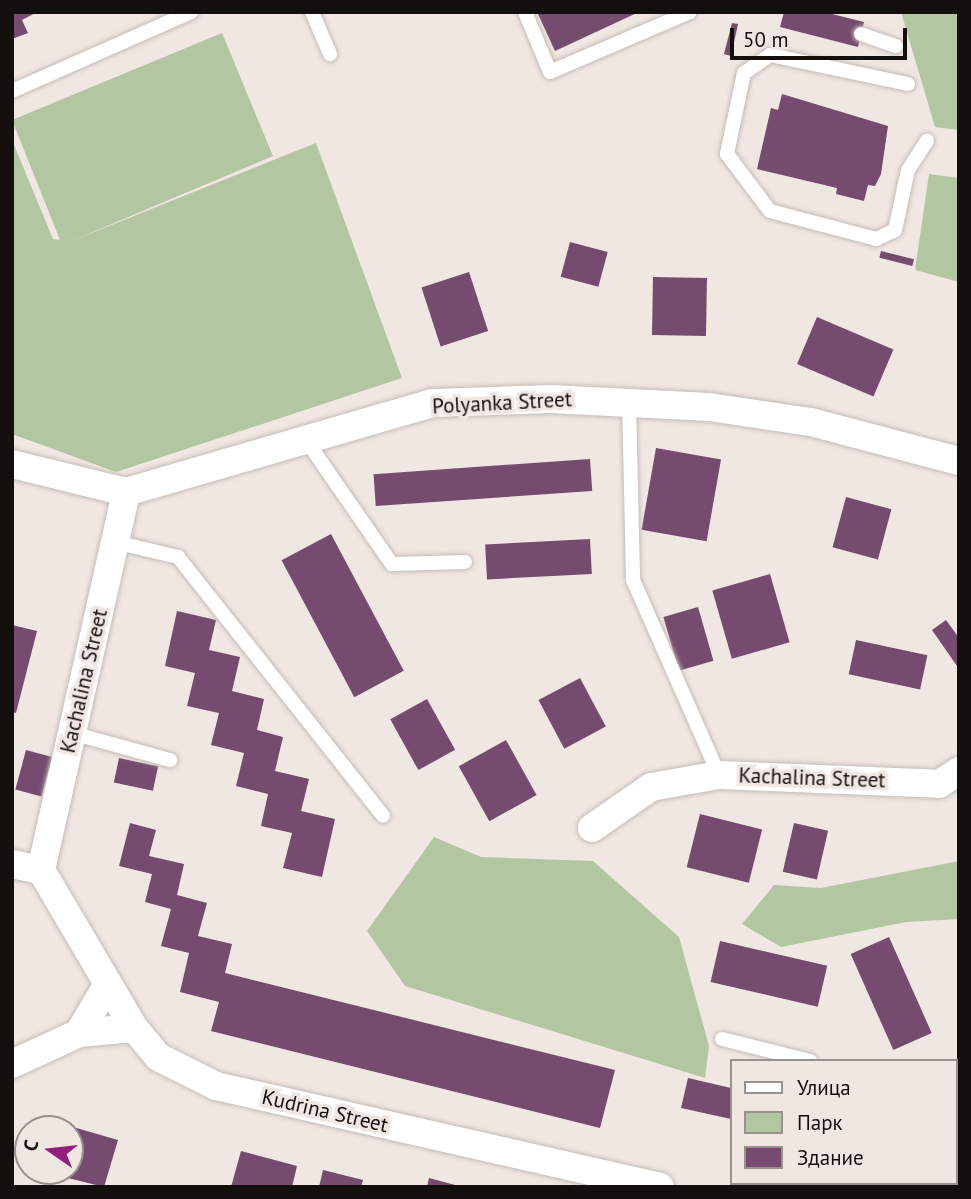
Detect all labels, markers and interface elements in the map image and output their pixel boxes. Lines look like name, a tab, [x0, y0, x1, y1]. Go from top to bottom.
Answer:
scale bar	[733, 14, 910, 58]
text: 50 m	[743, 26, 789, 53]
street label: Polyanka Street	[432, 387, 572, 419]
street label: Kachalina Street	[55, 607, 113, 755]
street label: Kachalina Street	[738, 763, 886, 793]
legend	[730, 1059, 957, 1185]
text: Улица	[797, 1074, 851, 1101]
street label: Kudrina Street	[259, 1084, 391, 1138]
text: Парк	[797, 1109, 843, 1136]
north arrow	[14, 1115, 84, 1185]
text: С	[18, 1137, 43, 1153]
text: Здание	[797, 1144, 864, 1171]

